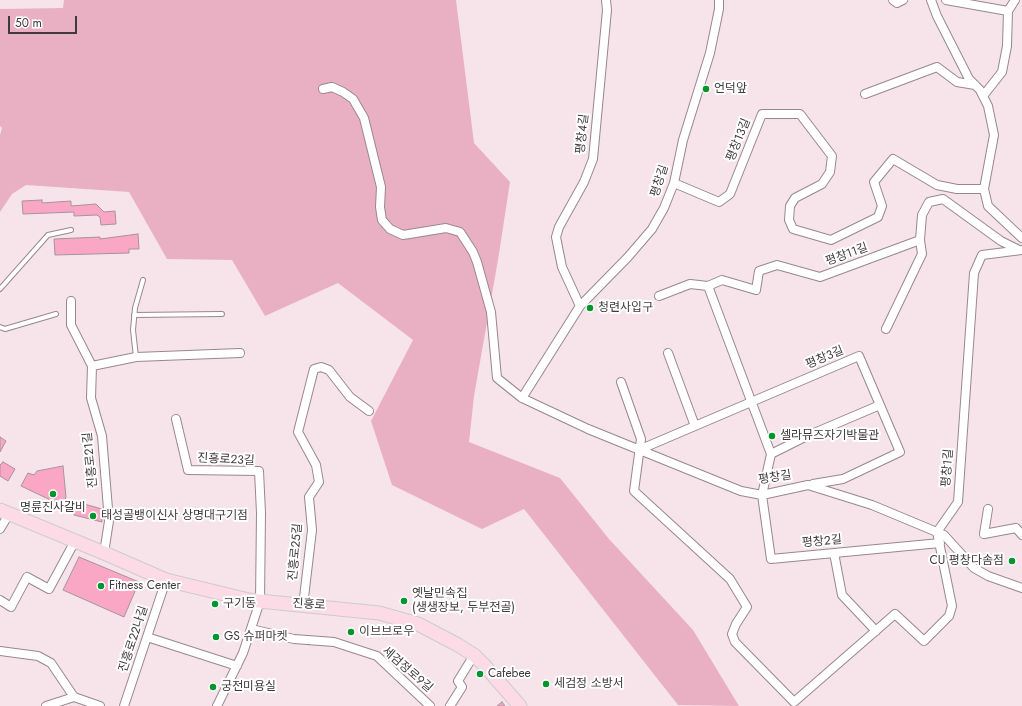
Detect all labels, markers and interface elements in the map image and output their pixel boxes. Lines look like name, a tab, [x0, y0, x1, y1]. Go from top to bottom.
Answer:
scale bar	[10, 8, 79, 34]
text: 50 m	[15, 14, 42, 32]
place label: 언덕앞	[714, 82, 747, 96]
marker: 언덕앞	[701, 84, 711, 94]
street label: 평창4길	[574, 113, 592, 155]
street label: 평창13길	[724, 116, 754, 164]
street label: 평창길	[648, 163, 672, 199]
street label: 평창11길	[824, 241, 870, 269]
place label: 청련사입구	[598, 301, 653, 315]
marker: 청련사입구	[585, 303, 595, 313]
street label: 평창3길	[804, 344, 846, 372]
place label: 셀라뮤즈자기박물관	[780, 429, 879, 443]
street label: 진흥로21길	[81, 431, 101, 489]
marker: 셀라뮤즈자기박물관	[767, 431, 777, 441]
street label: 평창1길	[939, 448, 957, 488]
street label: 진흥로23길	[197, 451, 255, 469]
street label: 평창길	[758, 468, 792, 488]
marker: 명륜진사갈비	[48, 489, 58, 499]
place label: 명륜진사갈비	[20, 501, 86, 515]
place label: 태성골뱅이신사 상명대구기점	[101, 509, 248, 523]
marker: 태성골뱅이신사 상명대구기점	[88, 511, 98, 521]
street label: 진흥로25길	[286, 523, 306, 581]
street label: 평창2길	[801, 533, 843, 551]
place label: CU 평창다솜점	[929, 554, 1004, 568]
marker: CU 평창다솜점	[1007, 556, 1017, 566]
place label: Fitness Center	[109, 579, 181, 593]
marker: Fitness Center	[96, 581, 106, 591]
place label: 옛날민속집 (생생장보, 두부전골)	[412, 587, 515, 615]
marker: 옛날민속집 (생생장보, 두부전골)	[399, 596, 409, 606]
place label: 구기동	[223, 597, 256, 611]
street label: 진흥로	[292, 597, 326, 613]
marker: 구기동	[210, 599, 220, 609]
street label: 진흥로22나길	[117, 604, 151, 674]
place label: 이브브로우	[359, 625, 414, 639]
marker: 이브브로우	[346, 627, 356, 637]
place label: GS 슈퍼마켓	[224, 630, 288, 644]
marker: GS 슈퍼마켓	[211, 632, 221, 642]
street label: 세검정로9길	[379, 644, 435, 696]
place label: Cafebee	[488, 667, 531, 681]
marker: Cafebee	[475, 669, 485, 679]
place label: 세검정 소방서	[554, 677, 624, 691]
marker: 세검정 소방서	[541, 679, 551, 689]
place label: 궁전미용실	[221, 680, 276, 694]
marker: 궁전미용실	[208, 682, 218, 692]

